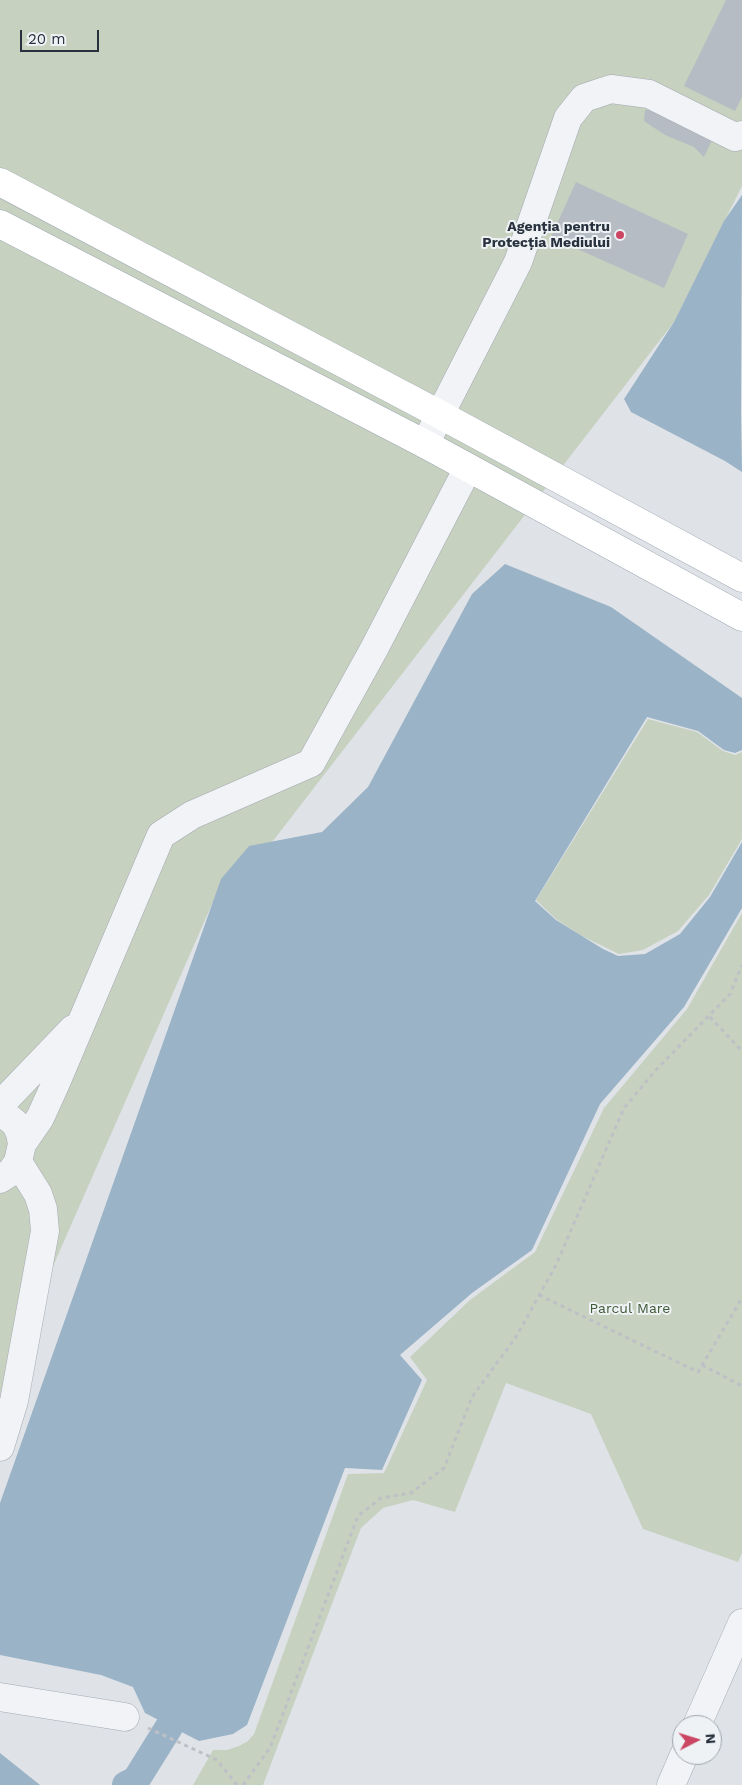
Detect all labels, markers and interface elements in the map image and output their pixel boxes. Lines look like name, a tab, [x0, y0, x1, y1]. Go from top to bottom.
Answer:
scale bar	[22, 20, 101, 52]
text: 20 m	[28, 30, 66, 48]
place label: Agenția pentru Protecția Mediului	[482, 219, 610, 252]
marker: Agenția pentru Protecția Mediului	[614, 229, 626, 241]
park label: Parcul Mare	[590, 1301, 670, 1317]
north arrow	[672, 1715, 722, 1765]
text: N	[703, 1733, 719, 1745]

